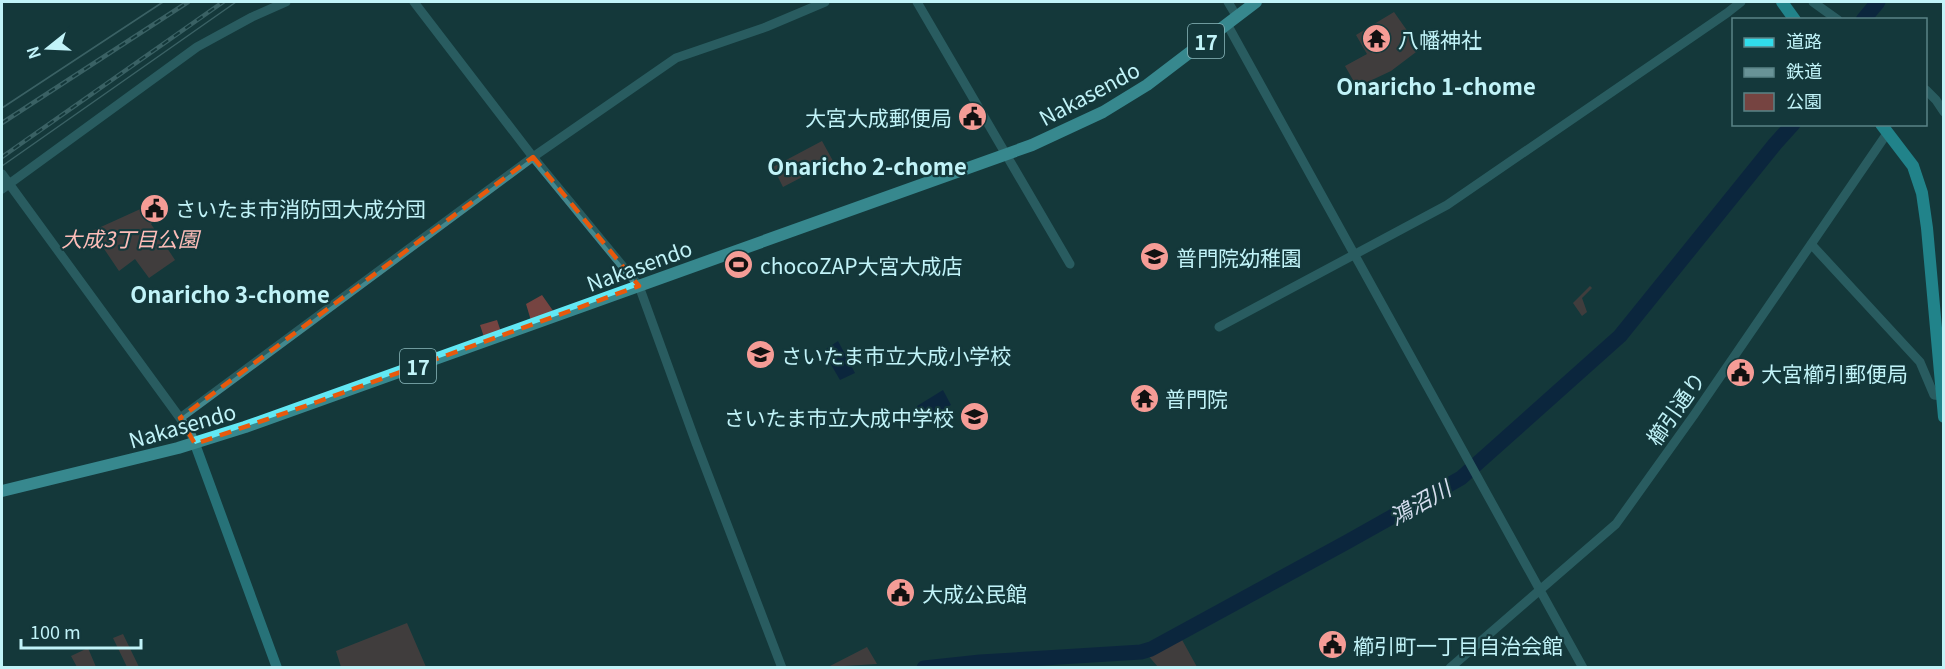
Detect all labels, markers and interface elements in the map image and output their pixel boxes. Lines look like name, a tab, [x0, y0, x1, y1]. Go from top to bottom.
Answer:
north arrow	[18, 18, 78, 78]
legend	[1732, 18, 1927, 126]
temple icon: 八幡神社	[1361, 23, 1393, 55]
road number: 17	[1188, 24, 1224, 58]
place label: 八幡神社	[1398, 24, 1482, 54]
text: 道路	[1786, 27, 1822, 53]
text: N	[20, 44, 46, 62]
street label: Nakasendo	[1033, 54, 1145, 132]
text: 鉄道	[1786, 57, 1822, 83]
district label: Onaricho 1-chome	[1336, 69, 1536, 101]
text: 公園	[1786, 87, 1822, 113]
public building icon: 大宮大成郵便局	[957, 101, 989, 133]
place label: 大宮大成郵便局	[805, 102, 952, 132]
district label: Onaricho 2-chome	[767, 149, 967, 181]
public building icon: さいたま市消防団大成分団	[138, 192, 170, 224]
place label: さいたま市消防団大成分団	[175, 193, 426, 223]
park label: 大成3丁目公園	[61, 223, 202, 253]
street label: Nakasendo	[582, 232, 696, 298]
school or university icon: 普門院幼稚園	[1139, 241, 1171, 273]
place label: 普門院幼稚園	[1176, 242, 1302, 272]
sports icon: chocoZAP大宮大成店	[723, 249, 755, 281]
place label: chocoZAP大宮大成店	[760, 250, 963, 280]
district label: Onaricho 3-chome	[130, 277, 330, 309]
school or university icon: さいたま市立大成小学校	[744, 339, 776, 371]
place label: さいたま市立大成小学校	[781, 340, 1011, 370]
road number: 17	[400, 349, 436, 383]
public building icon: 大宮櫛引郵便局	[1724, 357, 1756, 389]
place label: 大宮櫛引郵便局	[1761, 358, 1908, 388]
street label: 櫛引通り	[1639, 365, 1711, 451]
temple icon: 普門院	[1128, 382, 1160, 414]
place label: 普門院	[1165, 383, 1228, 413]
street label: Nakasendo	[125, 395, 239, 455]
school or university icon: さいたま市立大成中学校	[959, 401, 991, 433]
place label: さいたま市立大成中学校	[724, 402, 954, 432]
water label: 鴻沼川	[1382, 470, 1457, 531]
public building icon: 大成公民館	[885, 577, 917, 609]
place label: 大成公民館	[922, 578, 1027, 608]
scale bar	[21, 612, 141, 650]
text: 100 m	[30, 618, 81, 644]
public building icon: 櫛引町一丁目自治会館	[1316, 629, 1348, 661]
place label: 櫛引町一丁目自治会館	[1353, 630, 1563, 660]

